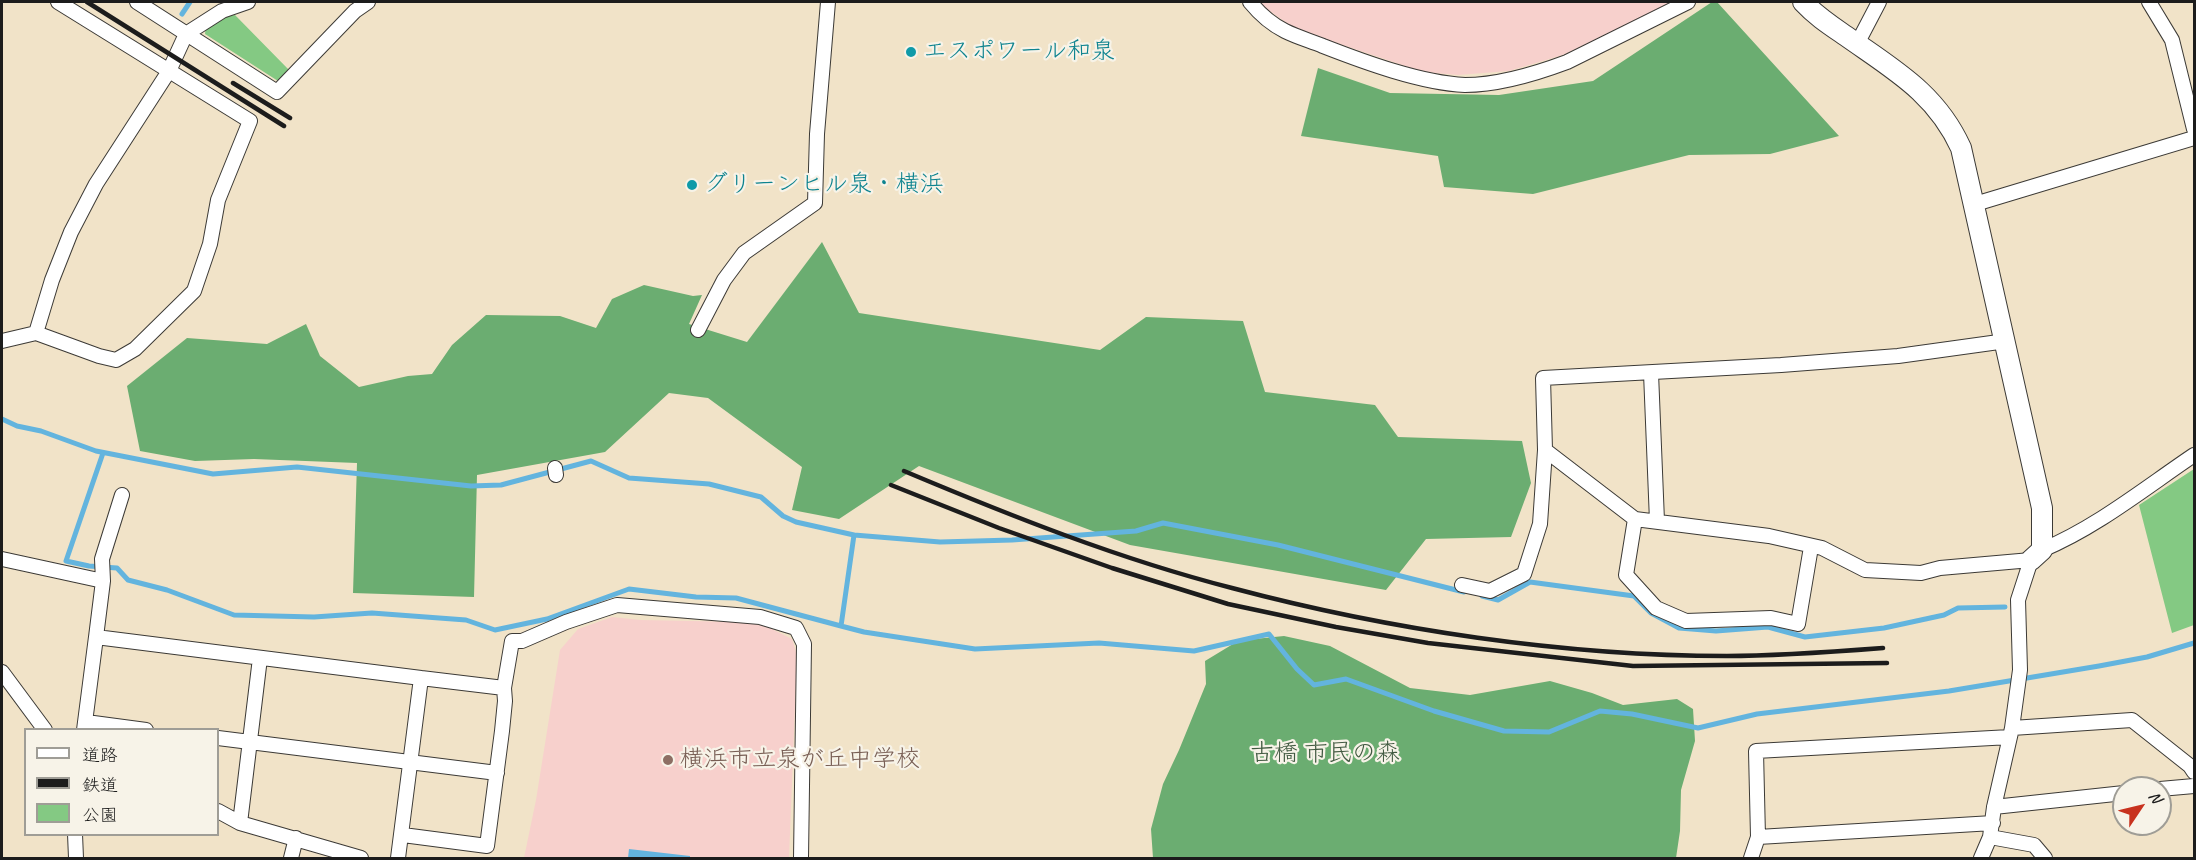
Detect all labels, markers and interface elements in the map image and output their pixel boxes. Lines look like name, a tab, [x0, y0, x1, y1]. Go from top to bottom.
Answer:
place label: エスポワール和泉	[923, 38, 1115, 66]
marker: エスポワール和泉	[904, 45, 918, 59]
place label: グリーンヒル泉・横浜	[704, 171, 944, 199]
marker: グリーンヒル泉・横浜	[685, 178, 699, 192]
legend	[24, 728, 219, 836]
park label: 古橋 市民の森	[1250, 740, 1400, 768]
text: 道路	[82, 744, 118, 766]
place label: 横浜市立泉が丘中学校	[680, 746, 920, 774]
marker: 横浜市立泉が丘中学校	[661, 753, 675, 767]
text: 鉄道	[82, 774, 118, 796]
north arrow	[2112, 776, 2172, 836]
text: N	[2144, 787, 2166, 807]
text: 公園	[82, 804, 118, 826]

